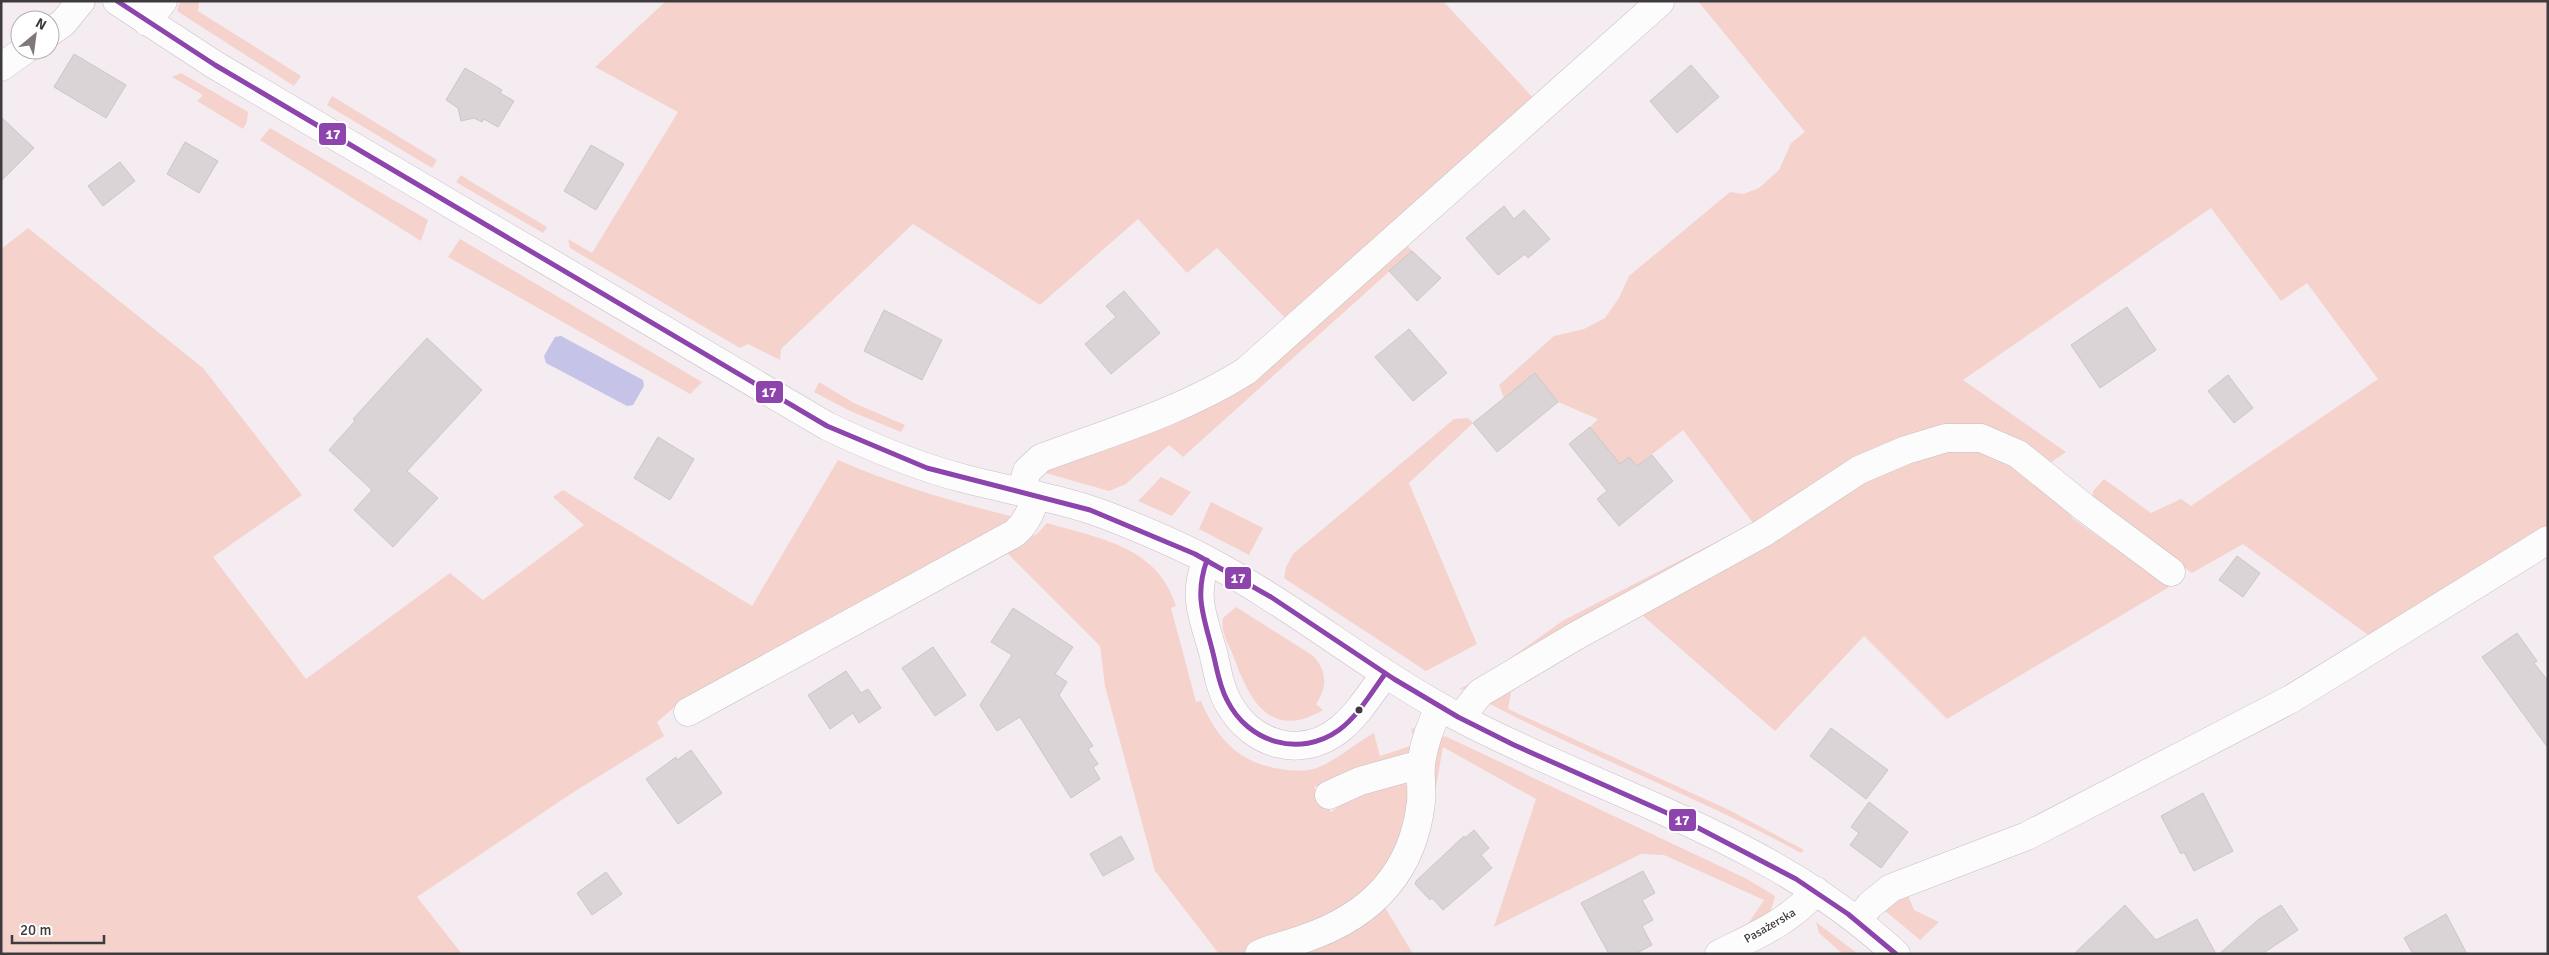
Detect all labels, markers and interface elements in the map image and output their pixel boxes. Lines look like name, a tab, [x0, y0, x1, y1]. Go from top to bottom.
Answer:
north arrow	[10, 10, 60, 60]
text: N	[33, 14, 49, 34]
line badge: 17	[318, 122, 347, 146]
text: 17	[325, 126, 341, 143]
line badge: 17	[755, 380, 784, 404]
text: 17	[761, 384, 777, 401]
line badge: 17	[1224, 566, 1252, 590]
text: 17	[1230, 570, 1246, 587]
unlabelled marker	[1354, 705, 1364, 715]
line badge: 17	[1668, 808, 1697, 832]
text: 17	[1674, 812, 1690, 829]
street label: Pasażerska	[1742, 905, 1798, 947]
scale bar	[12, 912, 105, 944]
text: 20 m	[20, 921, 51, 939]

